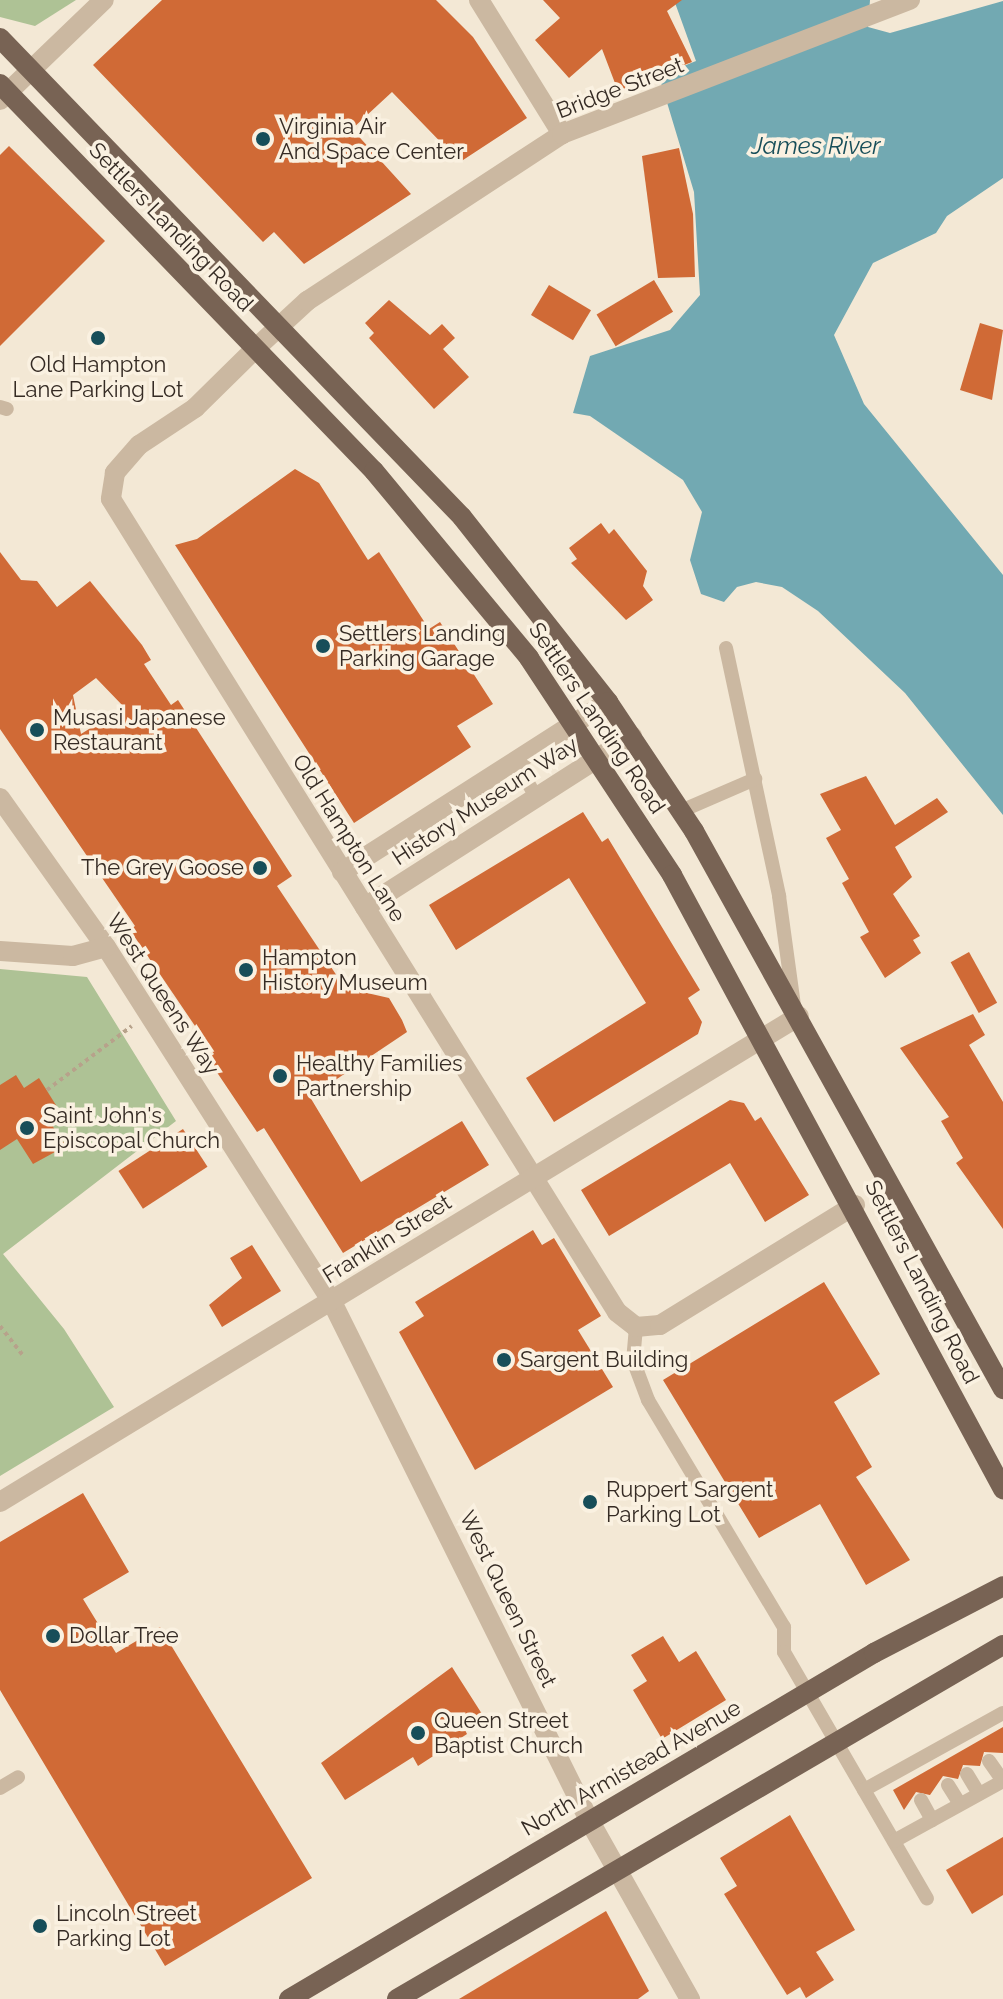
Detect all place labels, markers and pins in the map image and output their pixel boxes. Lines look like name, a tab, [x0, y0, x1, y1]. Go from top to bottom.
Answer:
place label: Virginia Air And Space Center	[279, 113, 464, 164]
marker: Virginia Air And Space Center	[254, 130, 272, 148]
marker: Old Hampton Lane Parking Lot	[89, 329, 107, 347]
place label: Old Hampton Lane Parking Lot	[13, 351, 183, 402]
place label: Settlers Landing Parking Garage	[339, 620, 505, 672]
marker: Settlers Landing Parking Garage	[314, 637, 332, 655]
place label: Musasi Japanese Restaurant	[53, 704, 226, 756]
marker: Musasi Japanese Restaurant	[28, 721, 46, 739]
place label: The Grey Goose	[81, 855, 244, 881]
marker: The Grey Goose	[251, 859, 269, 877]
place label: Hampton History Museum	[262, 944, 428, 996]
marker: Hampton History Museum	[237, 961, 255, 979]
place label: Healthy Families Partnership	[296, 1050, 463, 1102]
marker: Healthy Families Partnership	[271, 1067, 289, 1085]
place label: Saint John's Episcopal Church	[43, 1102, 221, 1154]
marker: Saint John's Episcopal Church	[18, 1119, 36, 1137]
place label: Sargent Building	[520, 1347, 688, 1373]
marker: Sargent Building	[495, 1351, 513, 1369]
place label: Ruppert Sargent Parking Lot	[606, 1476, 773, 1528]
marker: Ruppert Sargent Parking Lot	[581, 1493, 599, 1511]
place label: Dollar Tree	[69, 1623, 180, 1649]
marker: Dollar Tree	[44, 1627, 62, 1645]
place label: Queen Street Baptist Church	[434, 1707, 583, 1758]
marker: Queen Street Baptist Church	[409, 1724, 427, 1742]
place label: Lincoln Street Parking Lot	[56, 1900, 197, 1952]
marker: Lincoln Street Parking Lot	[31, 1917, 49, 1935]

